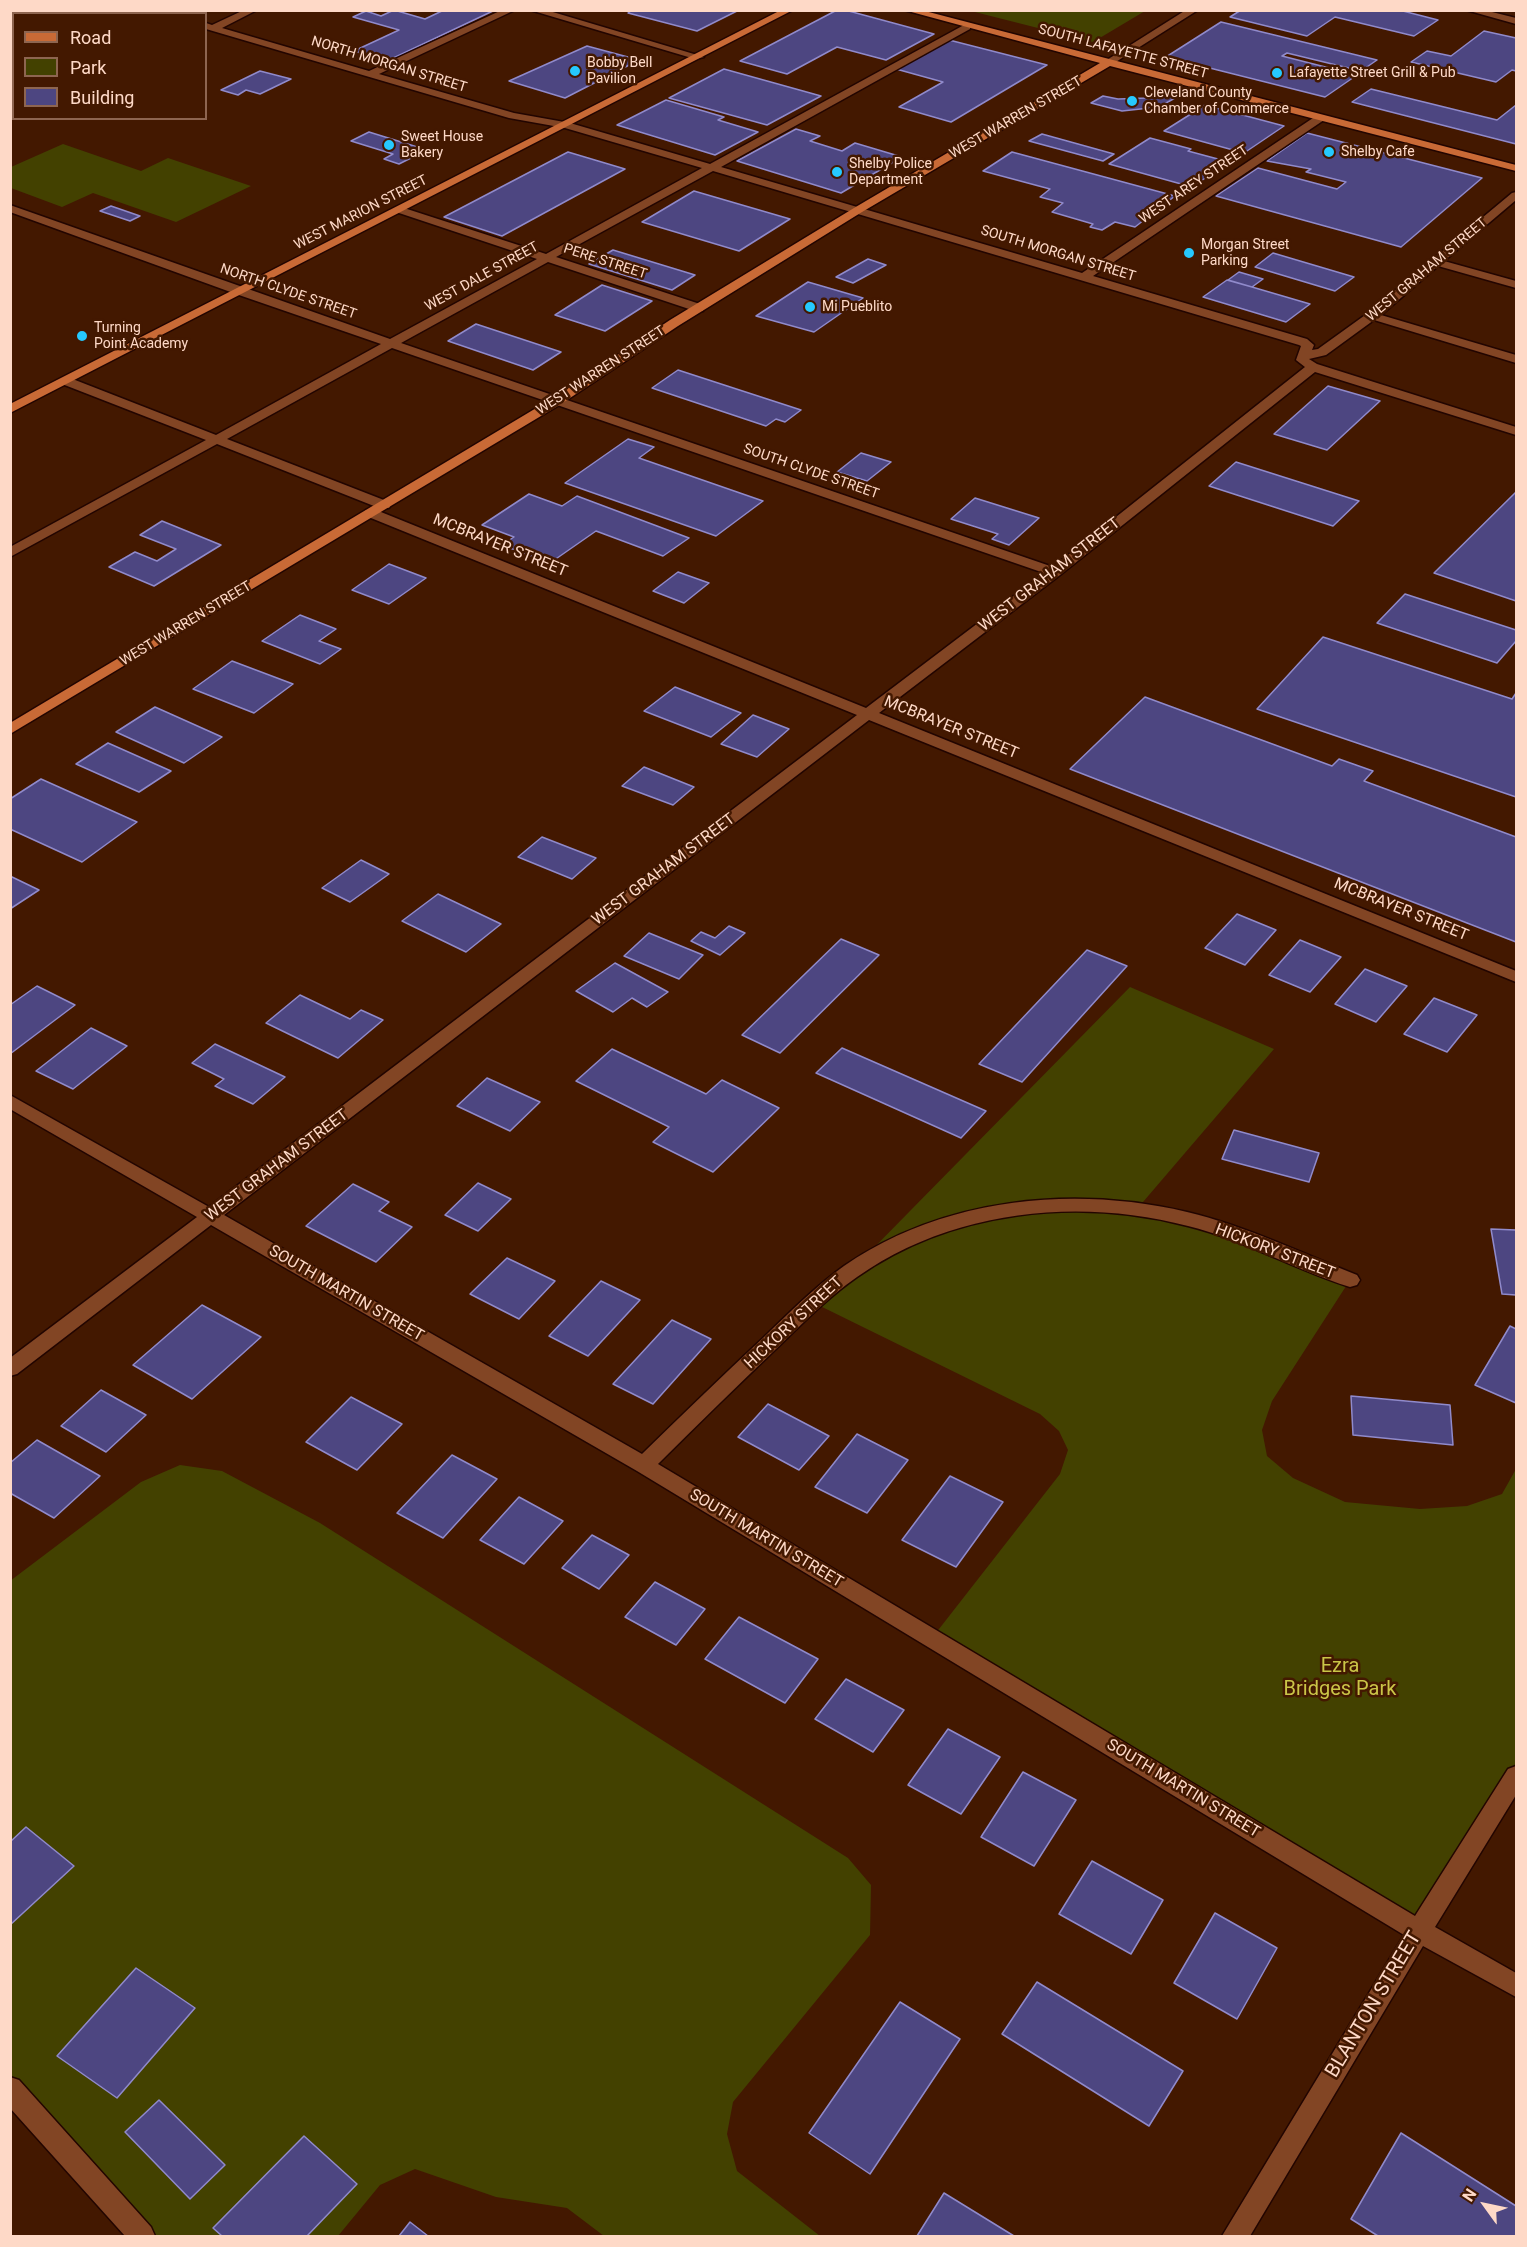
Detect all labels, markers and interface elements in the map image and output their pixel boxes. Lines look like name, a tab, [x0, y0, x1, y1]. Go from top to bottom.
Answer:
legend	[12, 12, 207, 120]
street label: SOUTH LAFAYETTE STREET	[1036, 21, 1210, 83]
text: Road	[70, 27, 111, 48]
street label: NORTH MORGAN STREET	[309, 33, 469, 97]
place label: Bobby Bell Pavilion	[587, 55, 652, 88]
text: Park	[70, 57, 106, 78]
marker: Bobby Bell Pavilion	[568, 64, 582, 78]
place label: Lafayette Street Grill & Pub	[1289, 65, 1456, 81]
marker: Lafayette Street Grill & Pub	[1270, 66, 1284, 80]
street label: WEST WARREN STREET	[947, 73, 1085, 163]
place label: Cleveland County Chamber of Commerce	[1144, 85, 1289, 118]
text: Building	[70, 87, 134, 108]
marker: Cleveland County Chamber of Commerce	[1125, 94, 1139, 108]
place label: Sweet House Bakery	[401, 129, 483, 162]
marker: Sweet House Bakery	[382, 138, 396, 152]
street label: WEST AREY STREET	[1136, 142, 1252, 228]
place label: Shelby Cafe	[1341, 144, 1415, 160]
marker: Shelby Cafe	[1322, 145, 1336, 159]
place label: Shelby Police Department	[849, 156, 932, 188]
marker: Shelby Police Department	[830, 165, 844, 179]
street label: WEST MARION STREET	[292, 172, 430, 254]
street label: WEST GRAHAM STREET	[1363, 215, 1491, 325]
street label: SOUTH MORGAN STREET	[978, 222, 1138, 286]
place label: Morgan Street Parking	[1201, 237, 1289, 270]
street label: WEST DALE STREET	[422, 239, 542, 315]
street label: PERE STREET	[561, 241, 649, 283]
marker: Morgan Street Parking	[1182, 246, 1196, 260]
street label: NORTH CLYDE STREET	[218, 261, 358, 323]
place label: Mi Pueblito	[822, 299, 892, 315]
marker: Mi Pueblito	[803, 300, 817, 314]
place label: Turning Point Academy	[94, 320, 188, 352]
street label: WEST WARREN STREET	[533, 323, 669, 419]
marker: Turning Point Academy	[75, 329, 89, 343]
street label: SOUTH CLYDE STREET	[741, 441, 881, 503]
street label: MCBRAYER STREET	[430, 510, 570, 582]
street label: WEST GRAHAM STREET	[975, 514, 1125, 636]
street label: WEST WARREN STREET	[117, 578, 255, 670]
street label: MCBRAYER STREET	[881, 692, 1021, 764]
street label: WEST GRAHAM STREET	[589, 810, 739, 930]
street label: MCBRAYER STREET	[1331, 874, 1471, 946]
street label: WEST GRAHAM STREET	[202, 1106, 352, 1226]
street label: HICKORY STREET	[1212, 1220, 1338, 1284]
street label: SOUTH MARTIN STREET	[265, 1242, 427, 1346]
street label: HICKORY STREET	[741, 1273, 847, 1373]
street label: SOUTH MARTIN STREET	[686, 1486, 846, 1592]
park label: Ezra Bridges Park	[1284, 1655, 1396, 1702]
street label: SOUTH MARTIN STREET	[1103, 1736, 1263, 1842]
street label: BLANTON STREET	[1321, 1928, 1427, 2082]
north arrow	[1455, 2175, 1515, 2235]
text: N	[1458, 2185, 1481, 2205]

